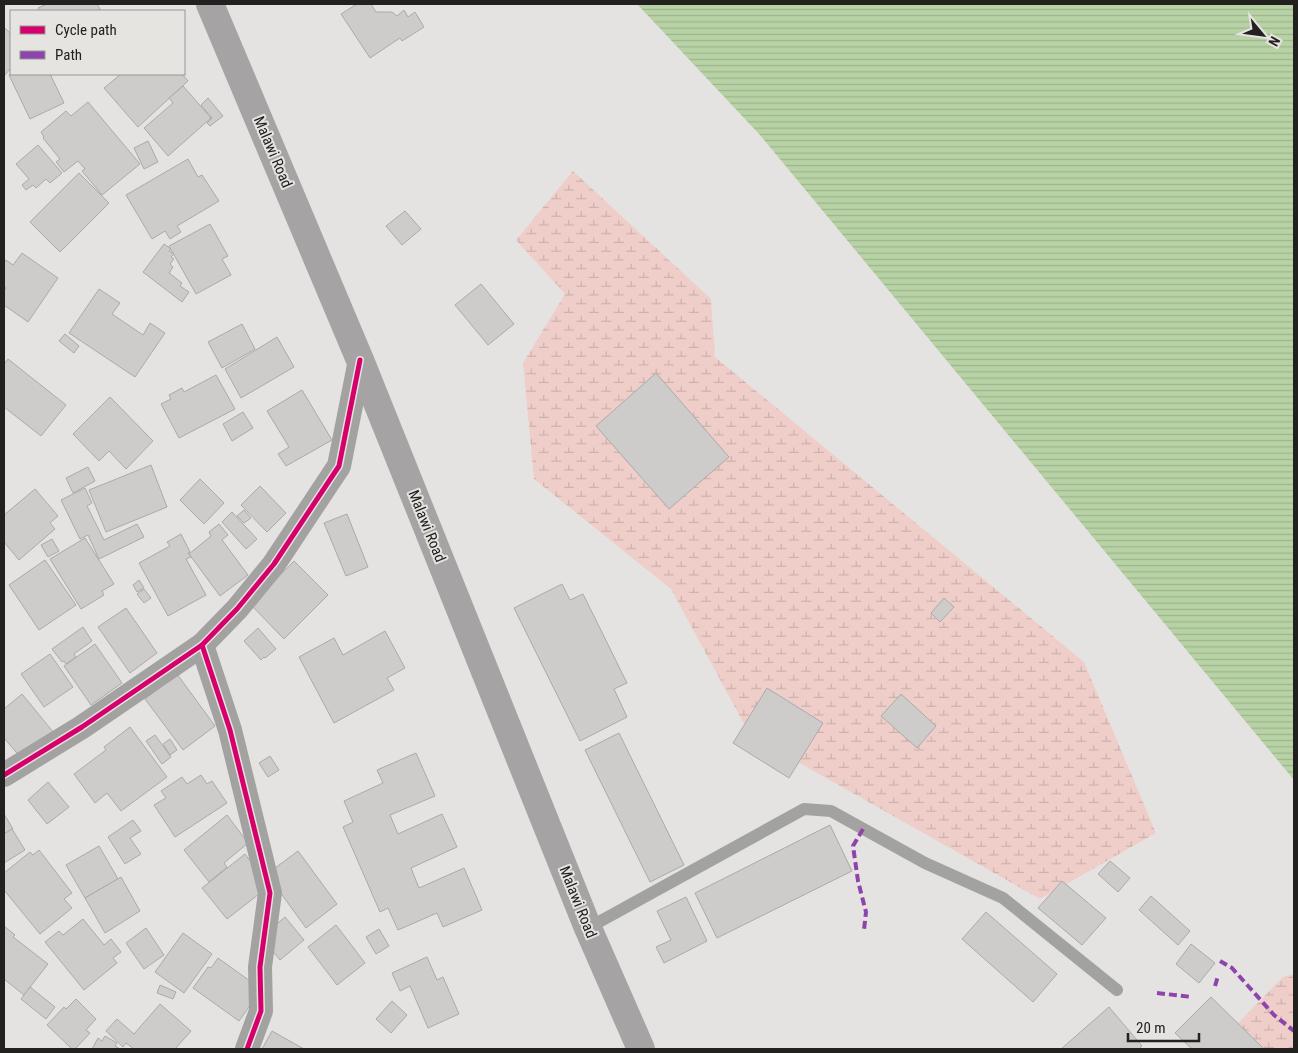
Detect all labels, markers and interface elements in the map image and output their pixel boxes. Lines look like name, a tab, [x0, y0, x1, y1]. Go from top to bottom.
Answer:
legend	[10, 10, 185, 75]
north arrow	[1238, 10, 1288, 60]
text: Cycle path	[55, 21, 117, 39]
text: N	[1265, 34, 1283, 49]
text: Path	[55, 46, 82, 64]
street label: Malawi Road	[250, 114, 296, 190]
street label: Malawi Road	[404, 487, 450, 565]
street label: Malawi Road	[555, 863, 601, 941]
scale bar	[1128, 1010, 1199, 1042]
text: 20 m	[1136, 1019, 1166, 1037]

